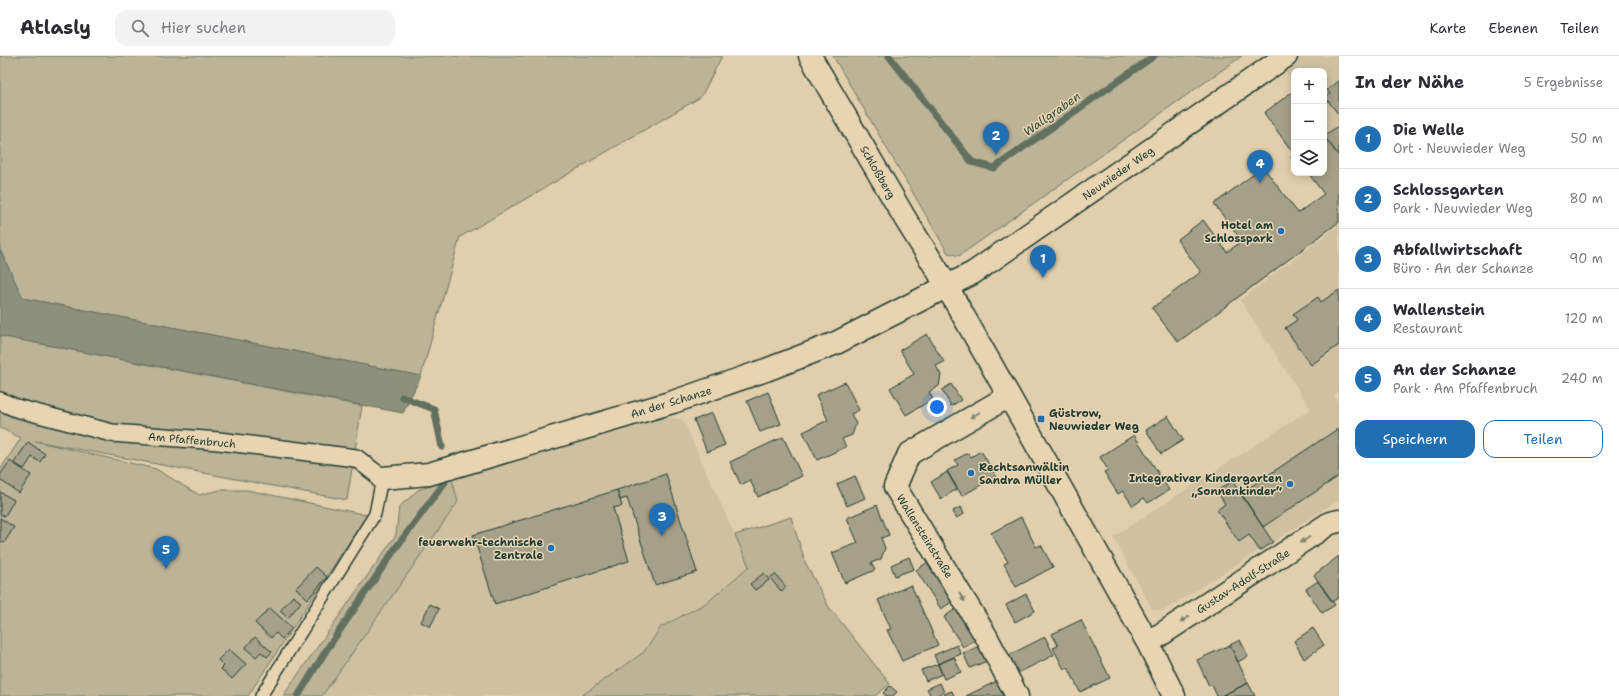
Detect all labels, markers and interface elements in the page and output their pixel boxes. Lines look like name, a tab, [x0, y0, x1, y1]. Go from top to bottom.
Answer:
search box	[115, 10, 395, 46]
text: Atlasly	[20, 15, 91, 40]
icon: search	[129, 17, 151, 39]
text: Hier suchen	[161, 18, 246, 38]
text: Karte	[1430, 19, 1467, 37]
text: Ebenen	[1489, 19, 1538, 37]
text: Teilen	[1560, 19, 1599, 37]
map controls	[1291, 68, 1327, 176]
button: +	[1291, 68, 1327, 104]
text: In der Nähe	[1355, 71, 1464, 93]
text: 5 Ergebnisse	[1524, 74, 1603, 91]
water label: Wallgraben	[1020, 88, 1084, 140]
button: −	[1291, 104, 1327, 140]
text: Die Welle	[1393, 120, 1465, 140]
pin: 2	[983, 122, 1009, 155]
text: 1	[1365, 130, 1371, 147]
text: 50 m	[1570, 130, 1603, 147]
button: layers	[1291, 140, 1327, 176]
text: Ort · Neuwieder Weg	[1393, 140, 1526, 157]
street label: Schloßberg	[856, 143, 899, 202]
street label: Neuwieder Weg	[1080, 143, 1157, 204]
pin: 4	[1247, 150, 1273, 183]
text: Schlossgarten	[1393, 180, 1504, 200]
text: 2	[1363, 190, 1373, 207]
text: 80 m	[1569, 190, 1603, 207]
text: Park · Neuwieder Weg	[1393, 200, 1533, 217]
place label: Hotel am Schlosspark	[1204, 218, 1273, 246]
marker: Hotel am Schlosspark	[1276, 226, 1286, 236]
text: Abfallwirtschaft	[1393, 240, 1522, 260]
pin: 1	[1030, 245, 1056, 278]
text: 3	[1363, 250, 1373, 267]
text: 90 m	[1569, 250, 1603, 267]
text: Büro · An der Schanze	[1393, 260, 1534, 277]
text: Wallenstein	[1393, 300, 1485, 320]
text: 4	[1363, 310, 1373, 327]
text: 120 m	[1565, 310, 1603, 327]
text: Restaurant	[1393, 320, 1463, 337]
text: An der Schanze	[1393, 360, 1516, 380]
text: 5	[1364, 370, 1372, 387]
text: 240 m	[1561, 370, 1603, 387]
text: Park · Am Pfaffenbruch	[1393, 380, 1538, 397]
street label: An der Schanze	[629, 383, 714, 422]
your location	[927, 397, 947, 417]
place label: Güstrow, Neuwieder Weg	[1049, 406, 1139, 434]
one-way arrow	[969, 412, 981, 419]
marker: Güstrow, Neuwieder Weg	[1036, 414, 1046, 424]
button: Speichern	[1355, 420, 1475, 458]
button: Teilen	[1483, 420, 1603, 458]
street label: Am Pfaffenbruch	[147, 429, 237, 452]
place label: Rechtsanwältin Sandra Müller	[979, 460, 1070, 488]
marker: Rechtsanwältin Sandra Müller	[966, 468, 976, 478]
place label: Integrativer Kindergarten „Sonnenkinder“	[1129, 471, 1283, 499]
marker: Integrativer Kindergarten „Sonnenkinder“	[1285, 479, 1295, 489]
street label: Wallensteinstraße	[893, 491, 956, 581]
pin: 3	[649, 503, 675, 536]
place label: feuerwehr-technische Zentrale	[418, 535, 543, 563]
pin: 5	[153, 536, 179, 569]
one-way arrow	[1300, 536, 1310, 544]
marker: feuerwehr-technische Zentrale	[546, 543, 556, 553]
street label: Gustav-Adolf-Straße	[1194, 545, 1293, 617]
one-way arrow	[959, 591, 966, 603]
one-way arrow	[1180, 615, 1190, 623]

